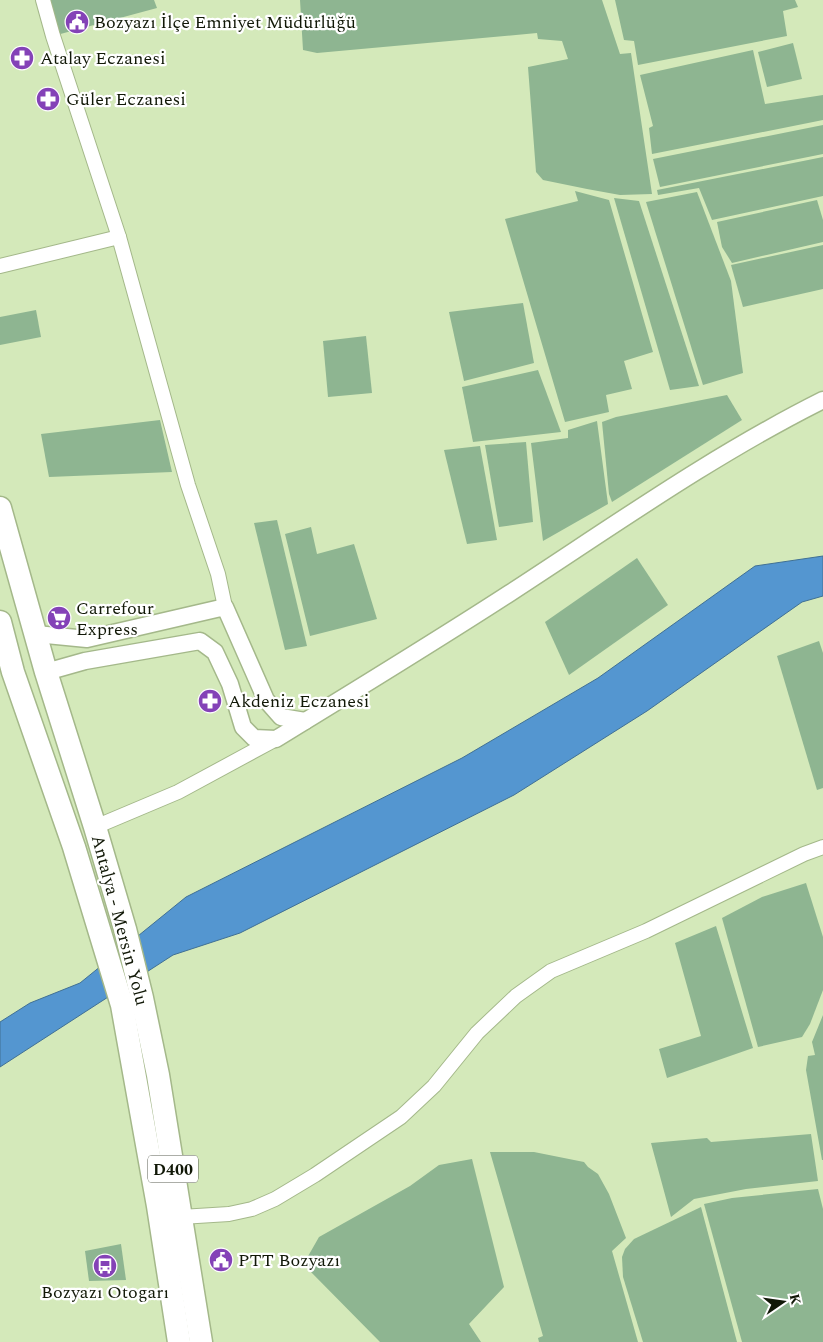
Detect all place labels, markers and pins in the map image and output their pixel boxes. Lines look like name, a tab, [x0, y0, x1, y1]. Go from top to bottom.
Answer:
public building icon: Bozyazı İlçe Emniyet Müdürlüğü	[64, 9, 90, 35]
place label: Bozyazı İlçe Emniyet Müdürlüğü	[94, 9, 356, 36]
pharmacy icon: Atalay Eczanesi	[9, 45, 35, 71]
place label: Atalay Eczanesi	[40, 45, 166, 72]
pharmacy icon: Güler Eczanesi	[35, 86, 61, 112]
place label: Güler Eczanesi	[66, 86, 186, 113]
place label: Carrefour Express	[76, 595, 154, 643]
supermarket icon: Carrefour Express	[46, 605, 72, 631]
pharmacy icon: Akdeniz Eczanesi	[197, 688, 223, 714]
place label: Akdeniz Eczanesi	[228, 688, 369, 715]
public building icon: PTT Bozyazı	[208, 1247, 234, 1273]
place label: PTT Bozyazı	[238, 1247, 340, 1274]
bus stop icon: Bozyazı Otogarı	[92, 1253, 118, 1279]
place label: Bozyazı Otogarı	[41, 1279, 169, 1306]

